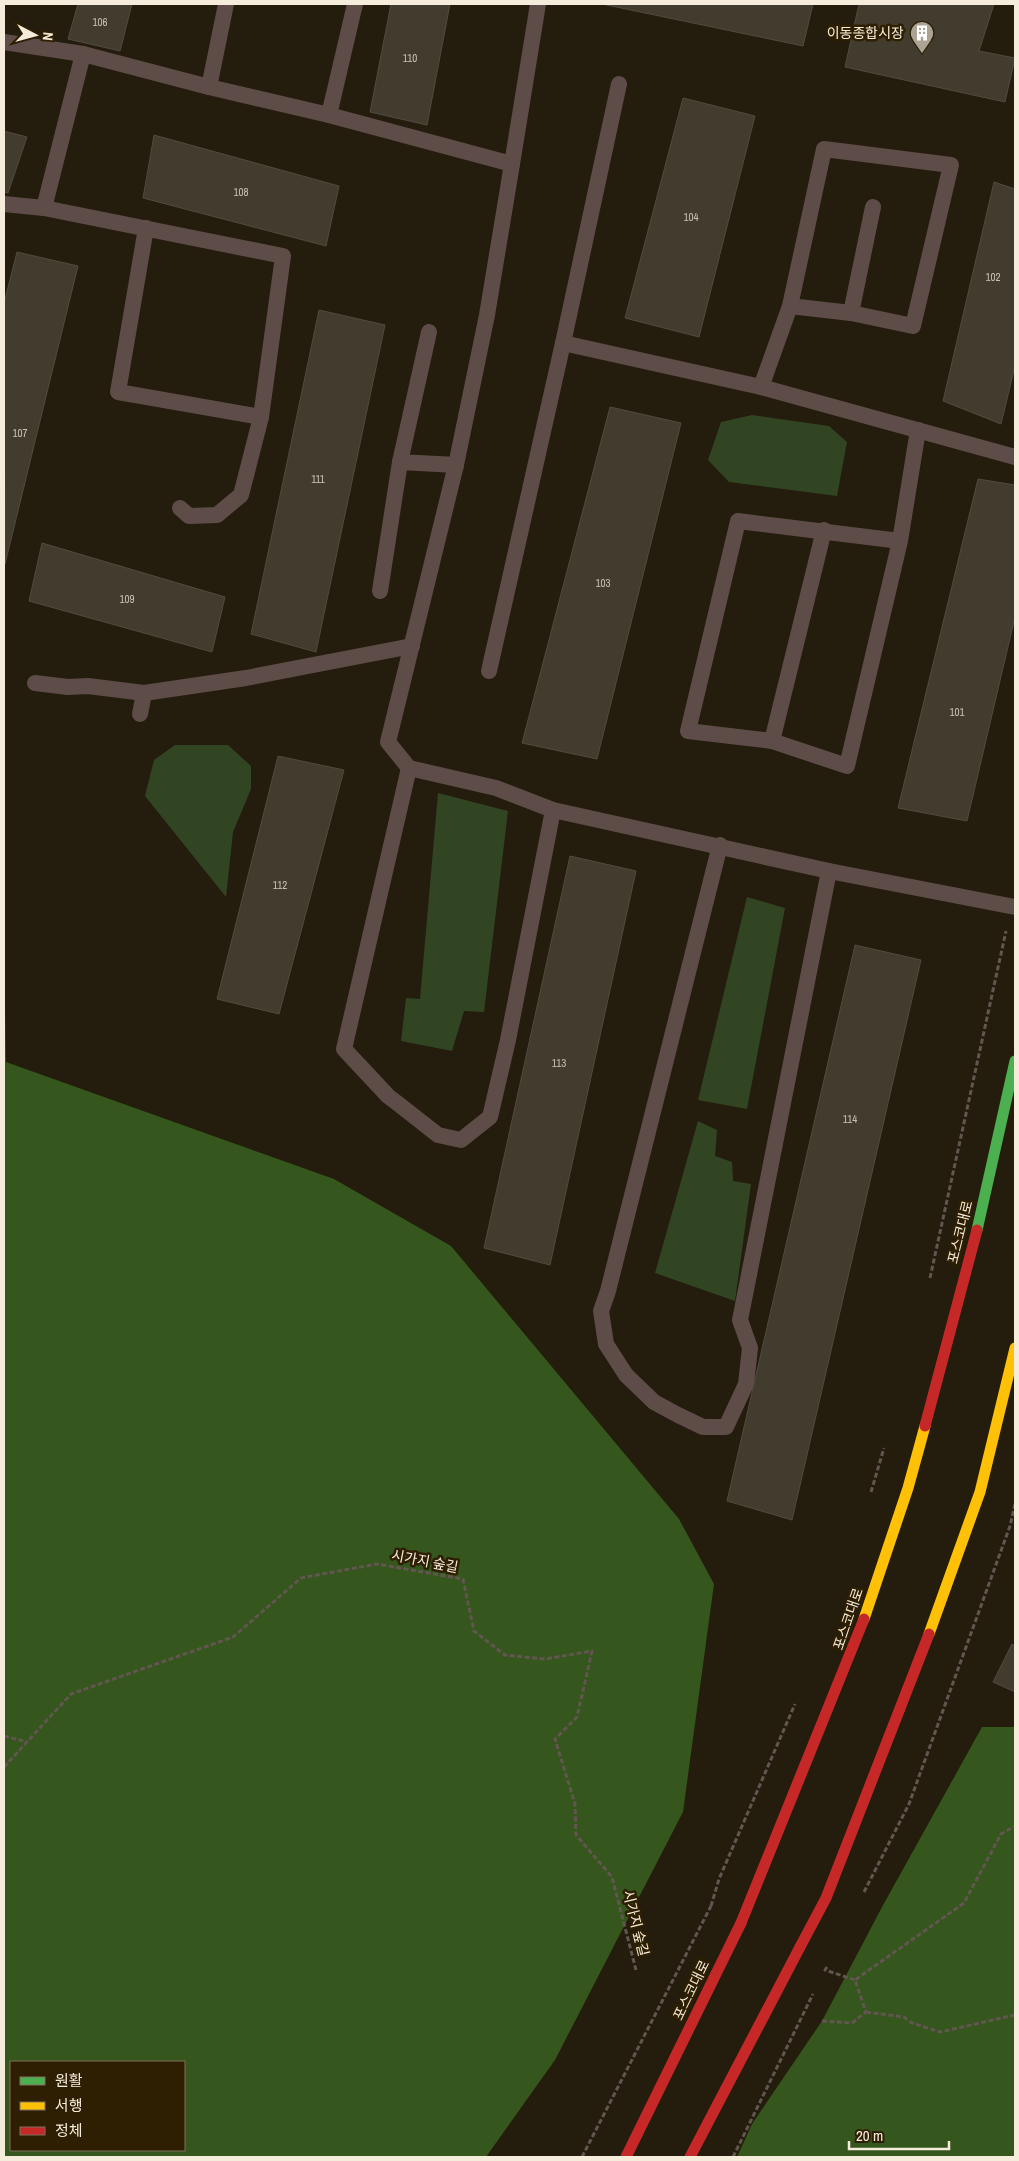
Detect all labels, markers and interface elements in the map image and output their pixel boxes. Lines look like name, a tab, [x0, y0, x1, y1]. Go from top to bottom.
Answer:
north arrow	[10, 10, 60, 60]
house number: 106	[92, 15, 108, 29]
building icon: 이동종합시장	[909, 20, 935, 54]
place label: 이동종합시장	[827, 24, 904, 42]
text: N	[39, 31, 57, 41]
house number: 110	[403, 51, 417, 65]
house number: 108	[233, 185, 249, 199]
house number: 104	[683, 210, 699, 224]
house number: 102	[985, 270, 1001, 284]
house number: 107	[12, 426, 28, 440]
house number: 111	[311, 472, 325, 486]
house number: 103	[595, 576, 611, 590]
house number: 109	[119, 592, 135, 606]
house number: 101	[949, 705, 965, 719]
house number: 112	[273, 878, 287, 892]
house number: 113	[552, 1056, 566, 1070]
house number: 114	[843, 1112, 857, 1126]
street label: 포스코대로	[943, 1198, 977, 1265]
street label: 시가지 숲길	[390, 1546, 460, 1576]
street label: 포스코대로	[829, 1586, 867, 1652]
street label: 시가지 숲길	[619, 1888, 653, 1958]
street label: 포스코대로	[669, 1957, 713, 2023]
legend	[10, 2061, 185, 2151]
text: 원활	[55, 2070, 83, 2091]
text: 서행	[55, 2095, 83, 2116]
scale bar	[849, 2118, 949, 2150]
text: 정체	[55, 2120, 83, 2141]
text: 20 m	[856, 2125, 883, 2146]

